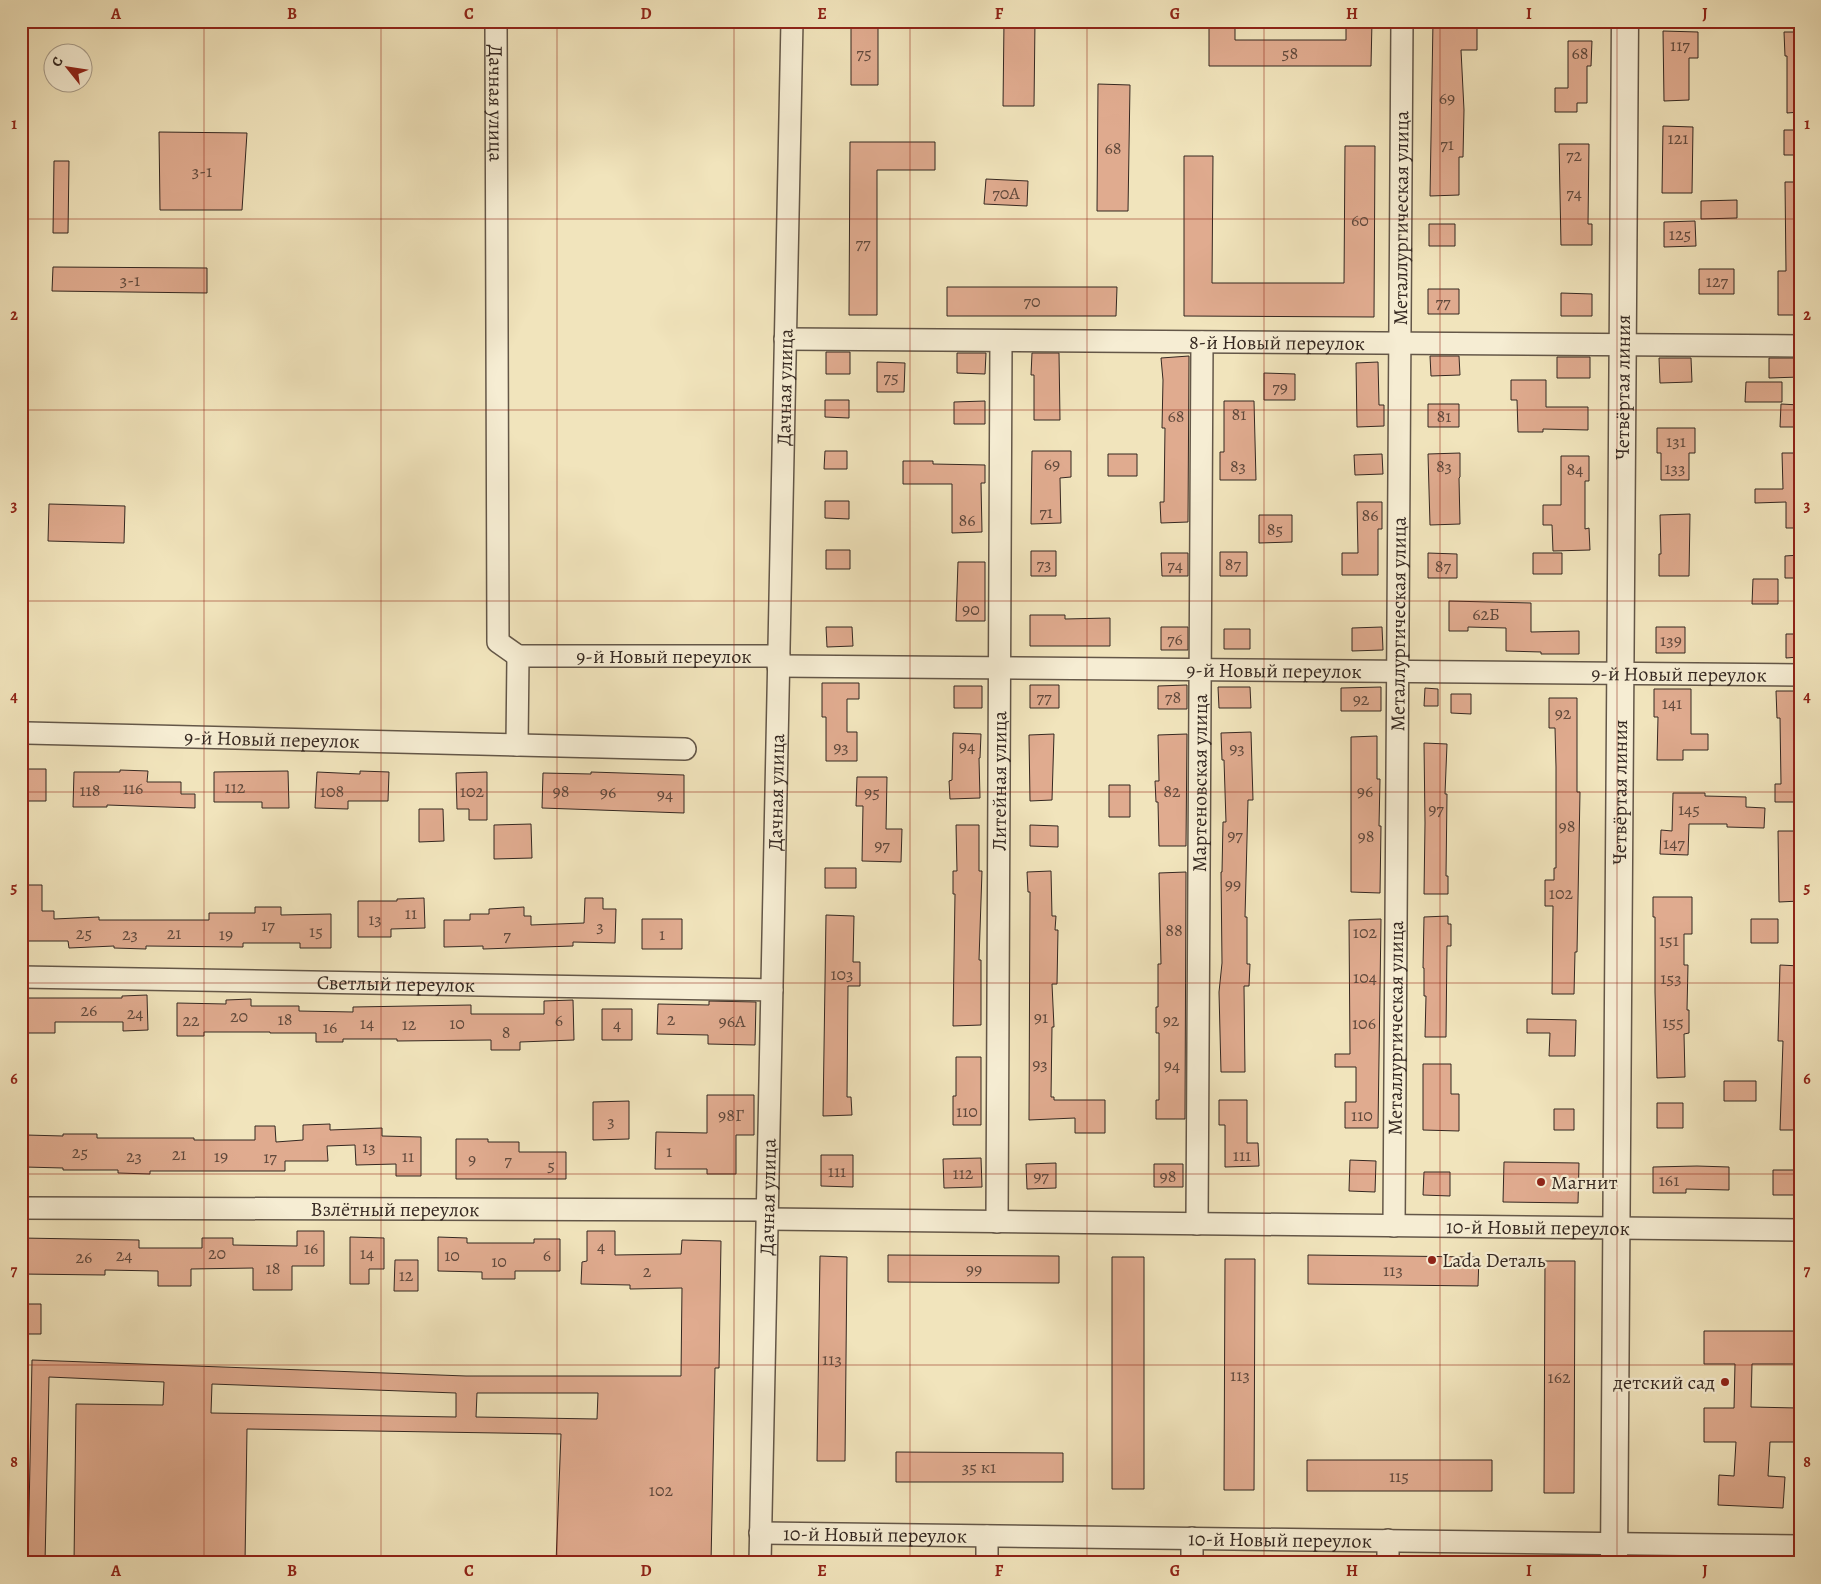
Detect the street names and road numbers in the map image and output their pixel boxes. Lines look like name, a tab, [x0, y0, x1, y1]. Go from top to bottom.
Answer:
street label: Дачная улица	[483, 44, 510, 162]
street label: Металлургическая улица	[1386, 110, 1415, 325]
street label: Четвёртая линия	[1608, 314, 1636, 460]
street label: Дачная улица	[770, 328, 799, 446]
street label: 8-й Новый переулок	[1189, 328, 1365, 356]
street label: Металлургическая улица	[1384, 516, 1412, 731]
street label: 9-й Новый переулок	[576, 643, 752, 670]
street label: 9-й Новый переулок	[1186, 656, 1362, 685]
street label: 9-й Новый переулок	[1591, 660, 1767, 688]
street label: Мартеновская улица	[1185, 693, 1214, 872]
street label: Литейная улица	[985, 710, 1013, 851]
street label: Четвёртая линия	[1605, 719, 1634, 865]
street label: 9-й Новый переулок	[184, 723, 360, 755]
street label: Дачная улица	[761, 733, 791, 851]
street label: Металлургическая улица	[1381, 920, 1410, 1135]
street label: Светлый переулок	[317, 969, 475, 998]
street label: Дачная улица	[753, 1137, 782, 1256]
street label: Взлётный переулок	[311, 1195, 479, 1223]
street label: 10-й Новый переулок	[1446, 1213, 1630, 1242]
street label: 10-й Новый переулок	[783, 1520, 967, 1549]
street label: 10-й Новый переулок	[1188, 1525, 1372, 1554]

